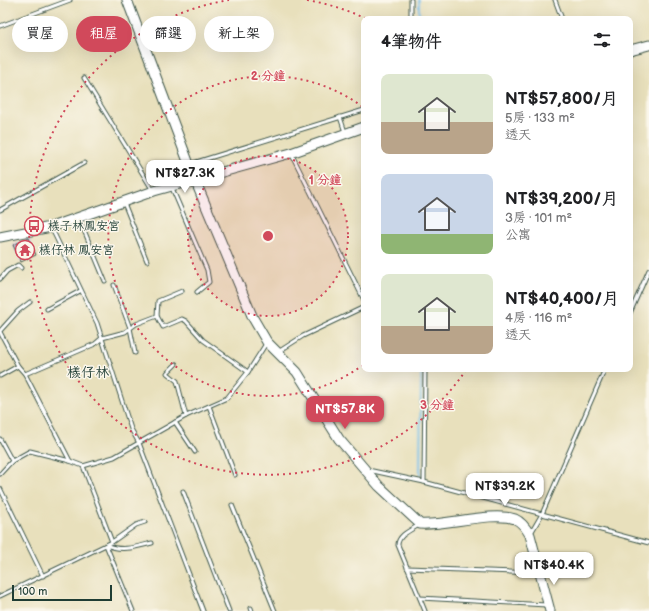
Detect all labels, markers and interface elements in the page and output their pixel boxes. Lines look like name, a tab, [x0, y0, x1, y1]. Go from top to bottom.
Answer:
chip: 買屋	[12, 16, 68, 52]
chip: 租屋	[76, 16, 132, 52]
chip: 篩選	[140, 16, 196, 52]
chip: 新上架	[204, 16, 274, 52]
icon: filters	[591, 29, 613, 51]
text: 4筆物件	[381, 32, 442, 52]
text: 2 分鐘	[251, 69, 285, 84]
text: NT$57,800/月	[505, 89, 618, 109]
icon: home	[413, 90, 461, 138]
text: 5房 · 133 m²	[505, 110, 575, 126]
text: 透天	[505, 127, 531, 143]
pin: NT$27.3K	[144, 160, 226, 194]
text: NT$27.3K	[155, 165, 215, 181]
text: 1 分鐘	[309, 173, 341, 188]
text: NT$39,200/月	[505, 189, 619, 209]
icon: home	[413, 190, 461, 238]
text: 3房 · 101 m²	[505, 210, 572, 226]
bus stop icon: 檨子林鳳安宮	[23, 215, 45, 237]
place label: 檨子林鳳安宮	[48, 219, 120, 234]
text: 公寓	[505, 227, 531, 243]
centre of rings	[261, 229, 275, 243]
temple icon: 檨仔林 鳳安宮	[14, 239, 36, 261]
place label: 檨仔林 鳳安宮	[39, 243, 114, 258]
text: NT$40,400/月	[505, 289, 619, 309]
icon: home	[413, 290, 461, 338]
text: 4房 · 116 m²	[505, 310, 572, 326]
text: 透天	[505, 327, 531, 343]
district label: 檨仔林	[67, 364, 110, 381]
pin: NT$57.8K	[304, 396, 386, 430]
text: 3 分鐘	[420, 398, 454, 413]
text: NT$57.8K	[315, 401, 375, 417]
pin: NT$39.2K	[464, 473, 546, 507]
text: NT$39.2K	[475, 478, 535, 494]
pin: NT$40.4K	[513, 552, 595, 586]
text: NT$40.4K	[524, 557, 584, 573]
scale bar	[12, 583, 112, 602]
text: 100 m	[18, 585, 47, 598]

